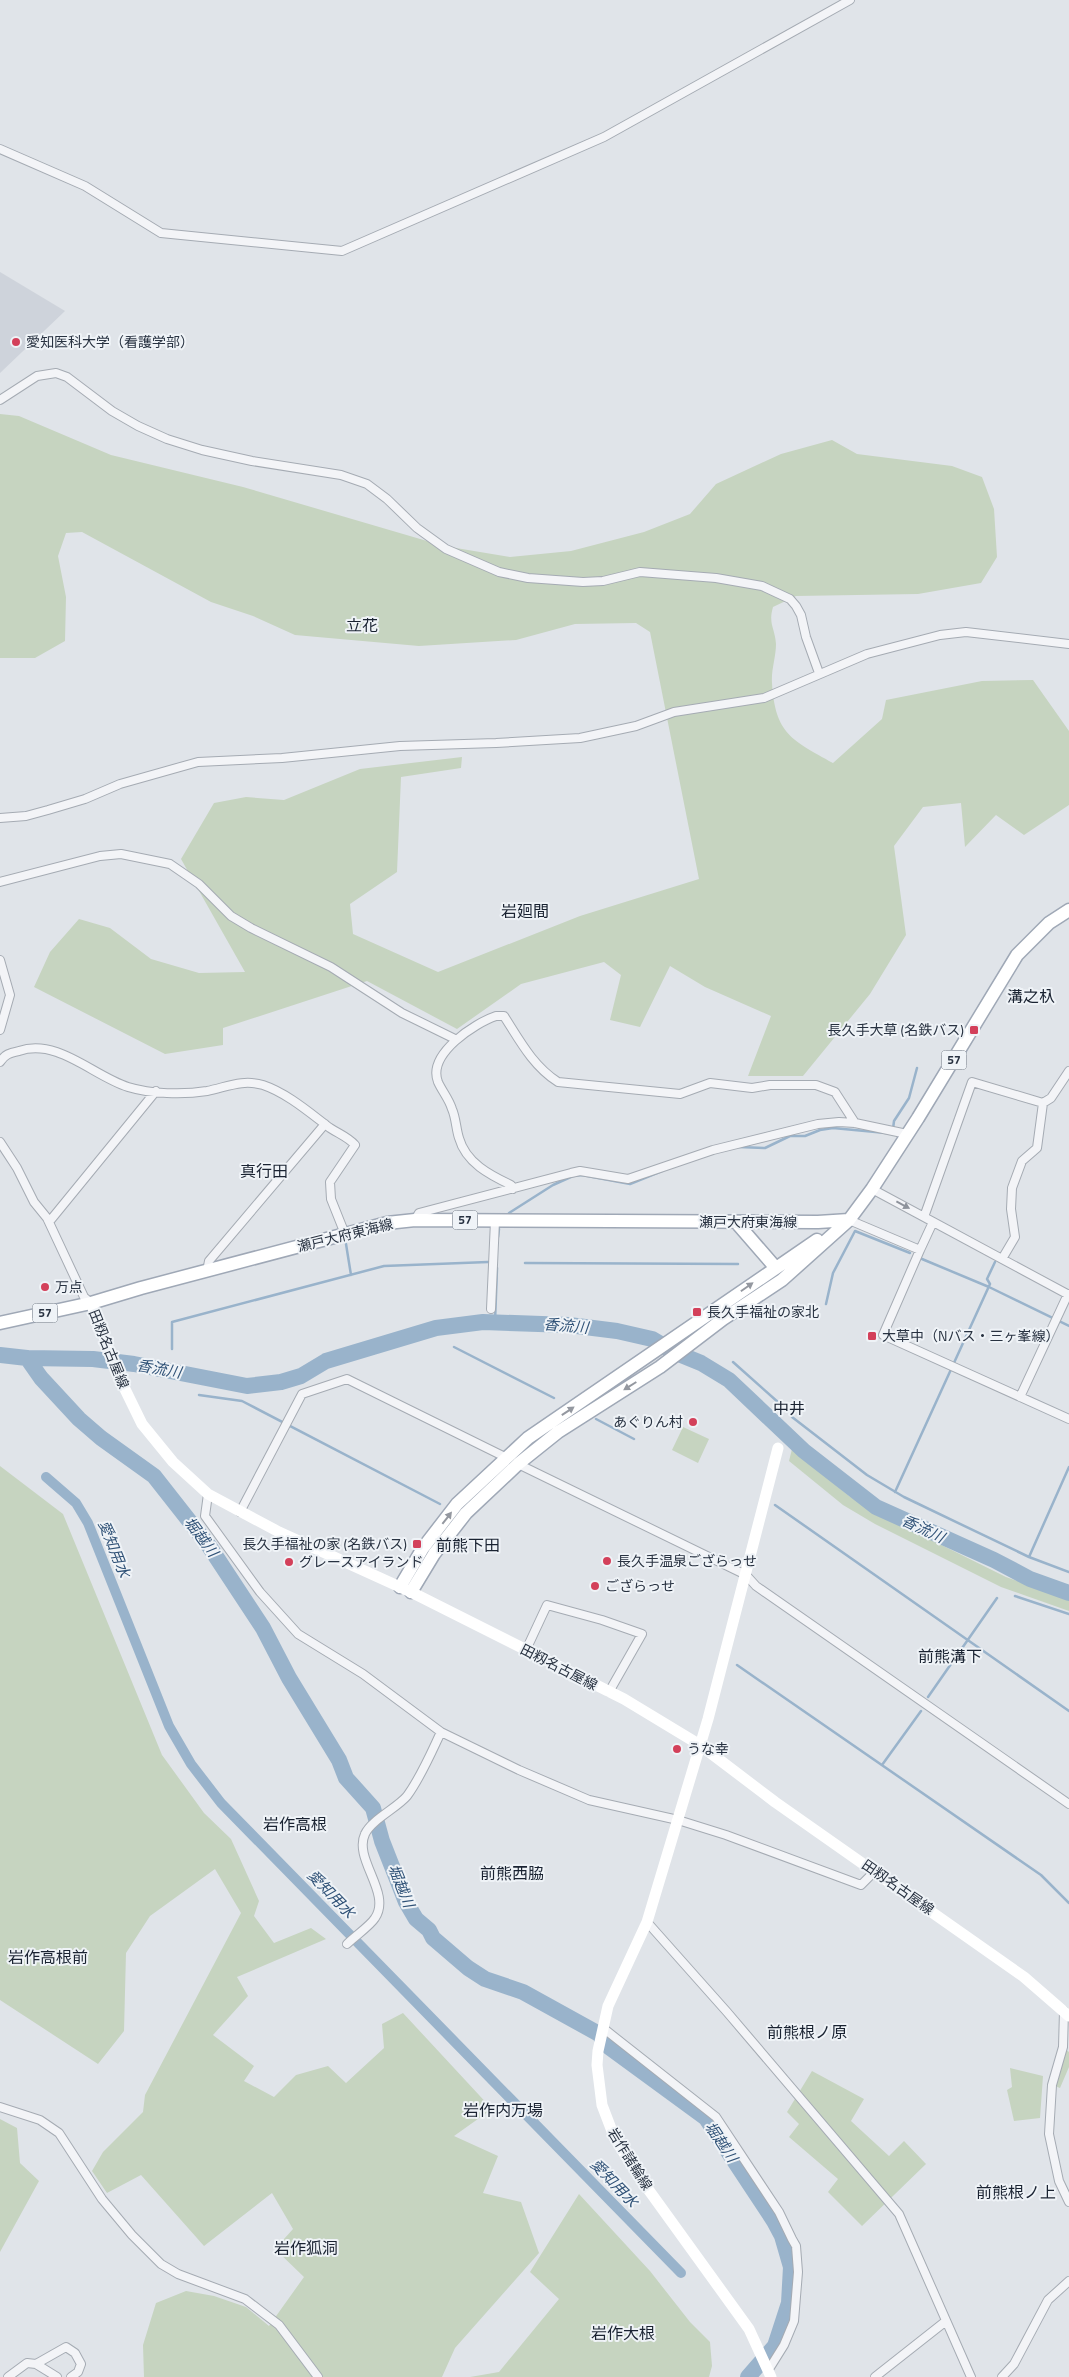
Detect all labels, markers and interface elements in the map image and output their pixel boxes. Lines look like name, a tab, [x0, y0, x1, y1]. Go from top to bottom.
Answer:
place label: 愛知医科大学（看護学部）	[26, 331, 194, 352]
marker: 愛知医科大学（看護学部）	[10, 336, 22, 348]
district label: 立花	[346, 613, 378, 637]
district label: 岩廻間	[501, 899, 549, 923]
district label: 溝之杁	[1007, 984, 1055, 1008]
place label: 長久手大草 (名鉄バス)	[828, 1019, 964, 1040]
marker: 長久手大草 (名鉄バス)	[968, 1024, 980, 1036]
road number: 57	[942, 1050, 966, 1070]
district label: 真行田	[240, 1159, 288, 1183]
one-way arrow	[895, 1201, 910, 1209]
road number: 57	[452, 1210, 478, 1230]
street label: 瀬戸大府東海線	[699, 1211, 797, 1232]
street label: 瀬戸大府東海線	[295, 1212, 395, 1257]
place label: 万点	[55, 1276, 83, 1297]
marker: 万点	[39, 1281, 51, 1293]
one-way arrow	[740, 1282, 754, 1292]
place label: 長久手福祉の家北	[707, 1301, 819, 1322]
road number: 57	[32, 1304, 58, 1322]
street label: 田籾名古屋線	[84, 1306, 135, 1392]
marker: 長久手福祉の家北	[691, 1306, 703, 1318]
water label: 香流川	[543, 1312, 591, 1339]
place label: 大草中（Nバス・三ヶ峯線）	[882, 1325, 1059, 1346]
marker: 大草中（Nバス・三ヶ峯線）	[866, 1330, 878, 1342]
water label: 香流川	[135, 1353, 185, 1384]
one-way arrow	[624, 1381, 637, 1390]
district label: 中井	[773, 1396, 805, 1420]
one-way arrow	[561, 1406, 575, 1416]
place label: あぐりん村	[613, 1411, 683, 1432]
marker: あぐりん村	[687, 1416, 699, 1428]
water label: 香流川	[898, 1509, 950, 1549]
water label: 堀越川	[179, 1512, 225, 1563]
one-way arrow	[441, 1512, 452, 1525]
water label: 愛知用水	[93, 1517, 137, 1583]
place label: 長久手福祉の家 (名鉄バス)	[243, 1533, 407, 1554]
district label: 前熊下田	[436, 1533, 500, 1557]
marker: 長久手福祉の家 (名鉄バス)	[411, 1538, 423, 1550]
place label: 長久手温泉ござらっせ	[617, 1550, 757, 1571]
place label: グレースアイランド	[299, 1551, 424, 1572]
marker: 長久手温泉ござらっせ	[601, 1555, 613, 1567]
marker: グレースアイランド	[283, 1556, 295, 1568]
place label: ござらっせ	[605, 1575, 675, 1596]
marker: ござらっせ	[589, 1580, 601, 1592]
street label: 田籾名古屋線	[517, 1638, 601, 1695]
district label: 前熊溝下	[918, 1644, 982, 1668]
place label: うな幸	[687, 1738, 729, 1759]
marker: うな幸	[671, 1743, 683, 1755]
district label: 岩作高根	[263, 1812, 327, 1836]
street label: 田籾名古屋線	[858, 1854, 939, 1919]
water label: 堀越川	[382, 1861, 421, 1913]
district label: 前熊西脇	[480, 1861, 544, 1885]
water label: 愛知用水	[302, 1864, 362, 1925]
district label: 岩作高根前	[8, 1945, 88, 1969]
district label: 前熊根ノ原	[767, 2020, 847, 2044]
district label: 岩作内万場	[463, 2098, 543, 2122]
water label: 堀越川	[699, 2117, 745, 2168]
street label: 岩作諸輪線	[603, 2123, 658, 2194]
water label: 愛知用水	[585, 2153, 645, 2214]
district label: 前熊根ノ上	[976, 2180, 1056, 2204]
district label: 岩作狐洞	[274, 2236, 338, 2260]
district label: 岩作大根	[591, 2321, 655, 2345]

